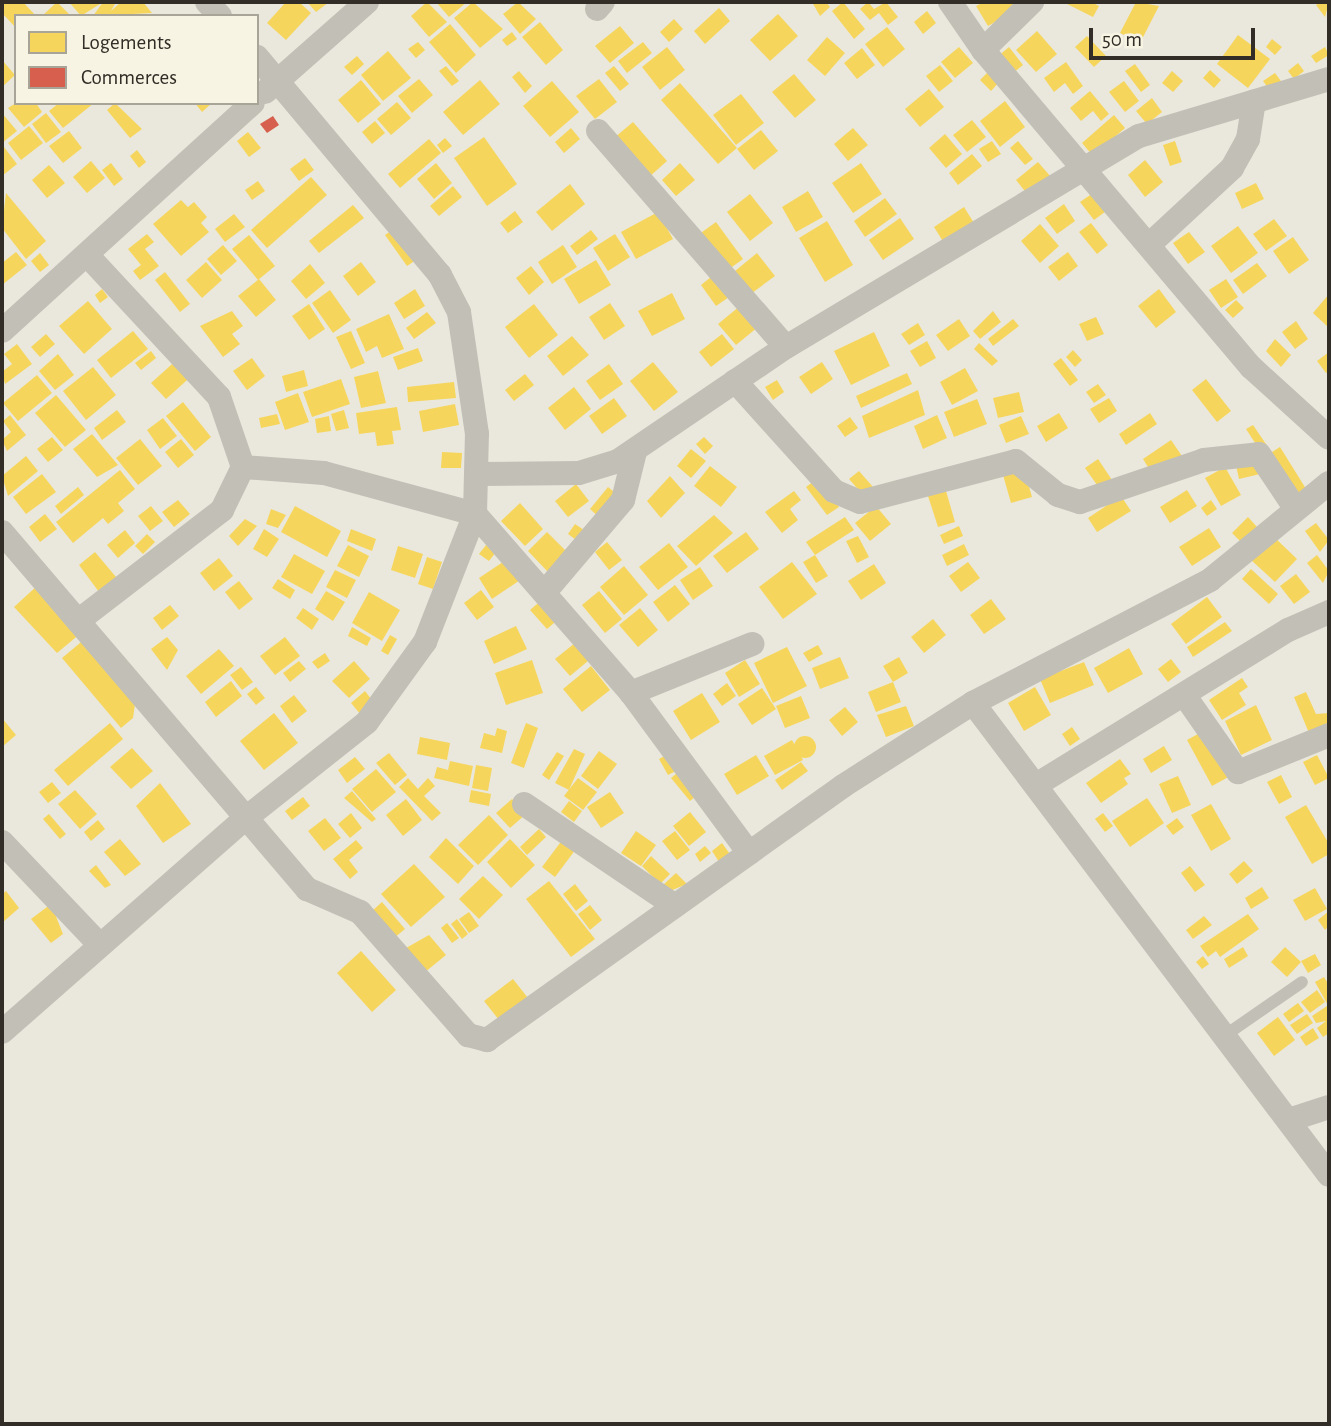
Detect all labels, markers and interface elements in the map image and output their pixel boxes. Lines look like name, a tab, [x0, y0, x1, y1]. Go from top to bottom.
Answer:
legend	[14, 14, 259, 105]
scale bar	[1093, 14, 1259, 58]
text: 50 m	[1102, 29, 1142, 50]
text: Logements	[81, 32, 171, 53]
text: Commerces	[81, 67, 177, 88]

